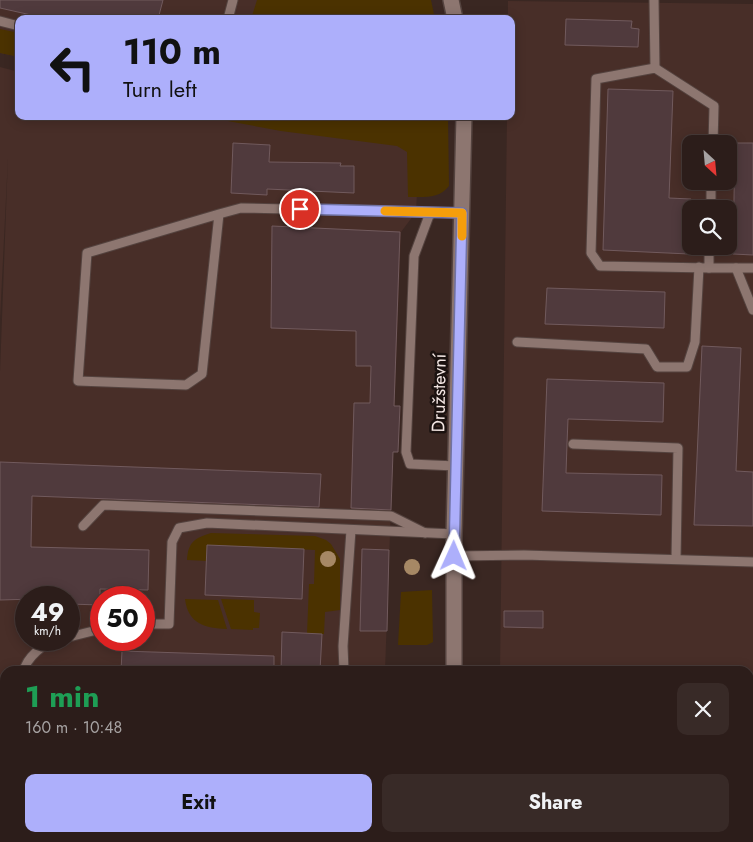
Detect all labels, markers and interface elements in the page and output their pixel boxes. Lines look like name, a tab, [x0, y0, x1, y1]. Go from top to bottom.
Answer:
text: 110 m	[123, 27, 221, 77]
icon: left	[40, 35, 105, 100]
text: Turn left	[123, 73, 197, 105]
north arrow	[682, 135, 738, 190]
map controls	[682, 135, 737, 255]
pin	[279, 188, 321, 230]
icon: arrive	[286, 195, 314, 223]
button: search	[682, 200, 737, 255]
street label: Družstevní	[425, 352, 453, 433]
position arrow	[427, 529, 479, 581]
speed limit sign: 50	[90, 586, 155, 651]
text: 49	[30, 594, 65, 630]
text: km/h	[34, 622, 61, 640]
text: 1 min	[25, 675, 99, 718]
button: close	[677, 683, 729, 735]
text: 160 m · 10:48	[25, 716, 122, 739]
button: Exit	[25, 774, 372, 832]
button: Share	[382, 774, 729, 832]

